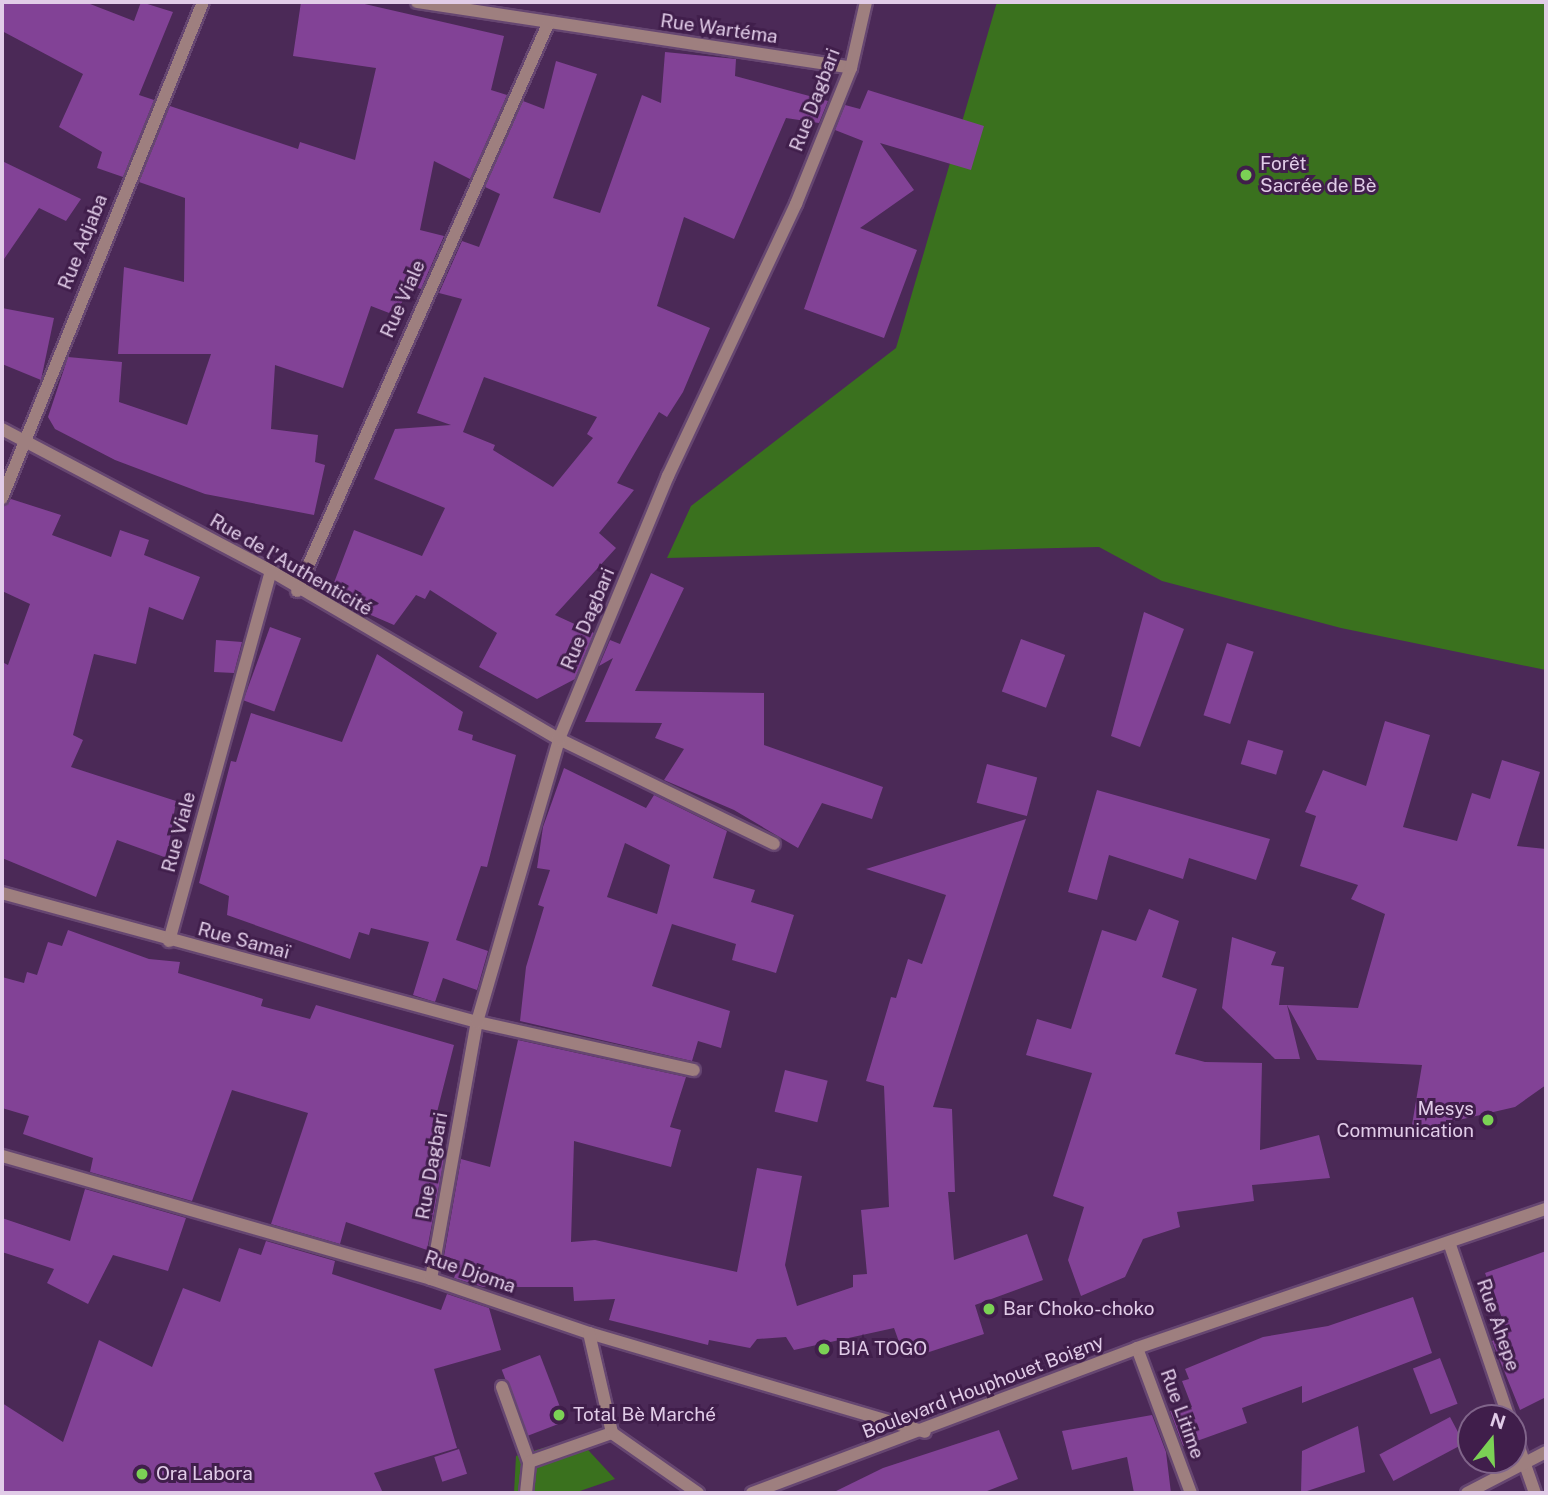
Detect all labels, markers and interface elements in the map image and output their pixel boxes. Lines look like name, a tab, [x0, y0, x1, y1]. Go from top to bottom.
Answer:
street label: Rue Wartéma	[659, 9, 779, 49]
street label: Rue Dagbari	[785, 45, 845, 155]
place label: Forêt Sacrée de Bè	[1260, 153, 1377, 197]
marker: Forêt Sacrée de Bè	[1238, 167, 1254, 183]
street label: Rue Adjaba	[54, 191, 112, 293]
street label: Rue Viale	[376, 256, 430, 342]
street label: Rue de l'Authenticité	[205, 509, 377, 621]
street label: Rue Dagbari	[556, 565, 620, 673]
street label: Rue Viale	[157, 789, 201, 875]
street label: Rue Samaï	[195, 918, 293, 964]
place label: Mesys Communication	[1336, 1098, 1474, 1142]
street label: Rue Dagbari	[411, 1111, 453, 1221]
marker: Mesys Communication	[1480, 1112, 1496, 1128]
street label: Rue Djoma	[421, 1246, 519, 1298]
street label: Rue Ahepe	[1472, 1276, 1524, 1374]
place label: Bar Choko-choko	[1003, 1298, 1154, 1320]
marker: Bar Choko-choko	[981, 1301, 997, 1317]
street label: Boulevard Houphouet Boigny	[859, 1330, 1107, 1444]
place label: BIA TOGO	[838, 1338, 927, 1360]
marker: BIA TOGO	[816, 1341, 832, 1357]
street label: Rue Litime	[1155, 1366, 1209, 1462]
place label: Total Bè Marché	[573, 1404, 716, 1426]
north arrow	[1457, 1404, 1527, 1474]
marker: Total Bè Marché	[551, 1407, 567, 1423]
text: N	[1487, 1408, 1508, 1434]
place label: Ora Labora	[156, 1463, 253, 1485]
marker: Ora Labora	[134, 1466, 150, 1482]

